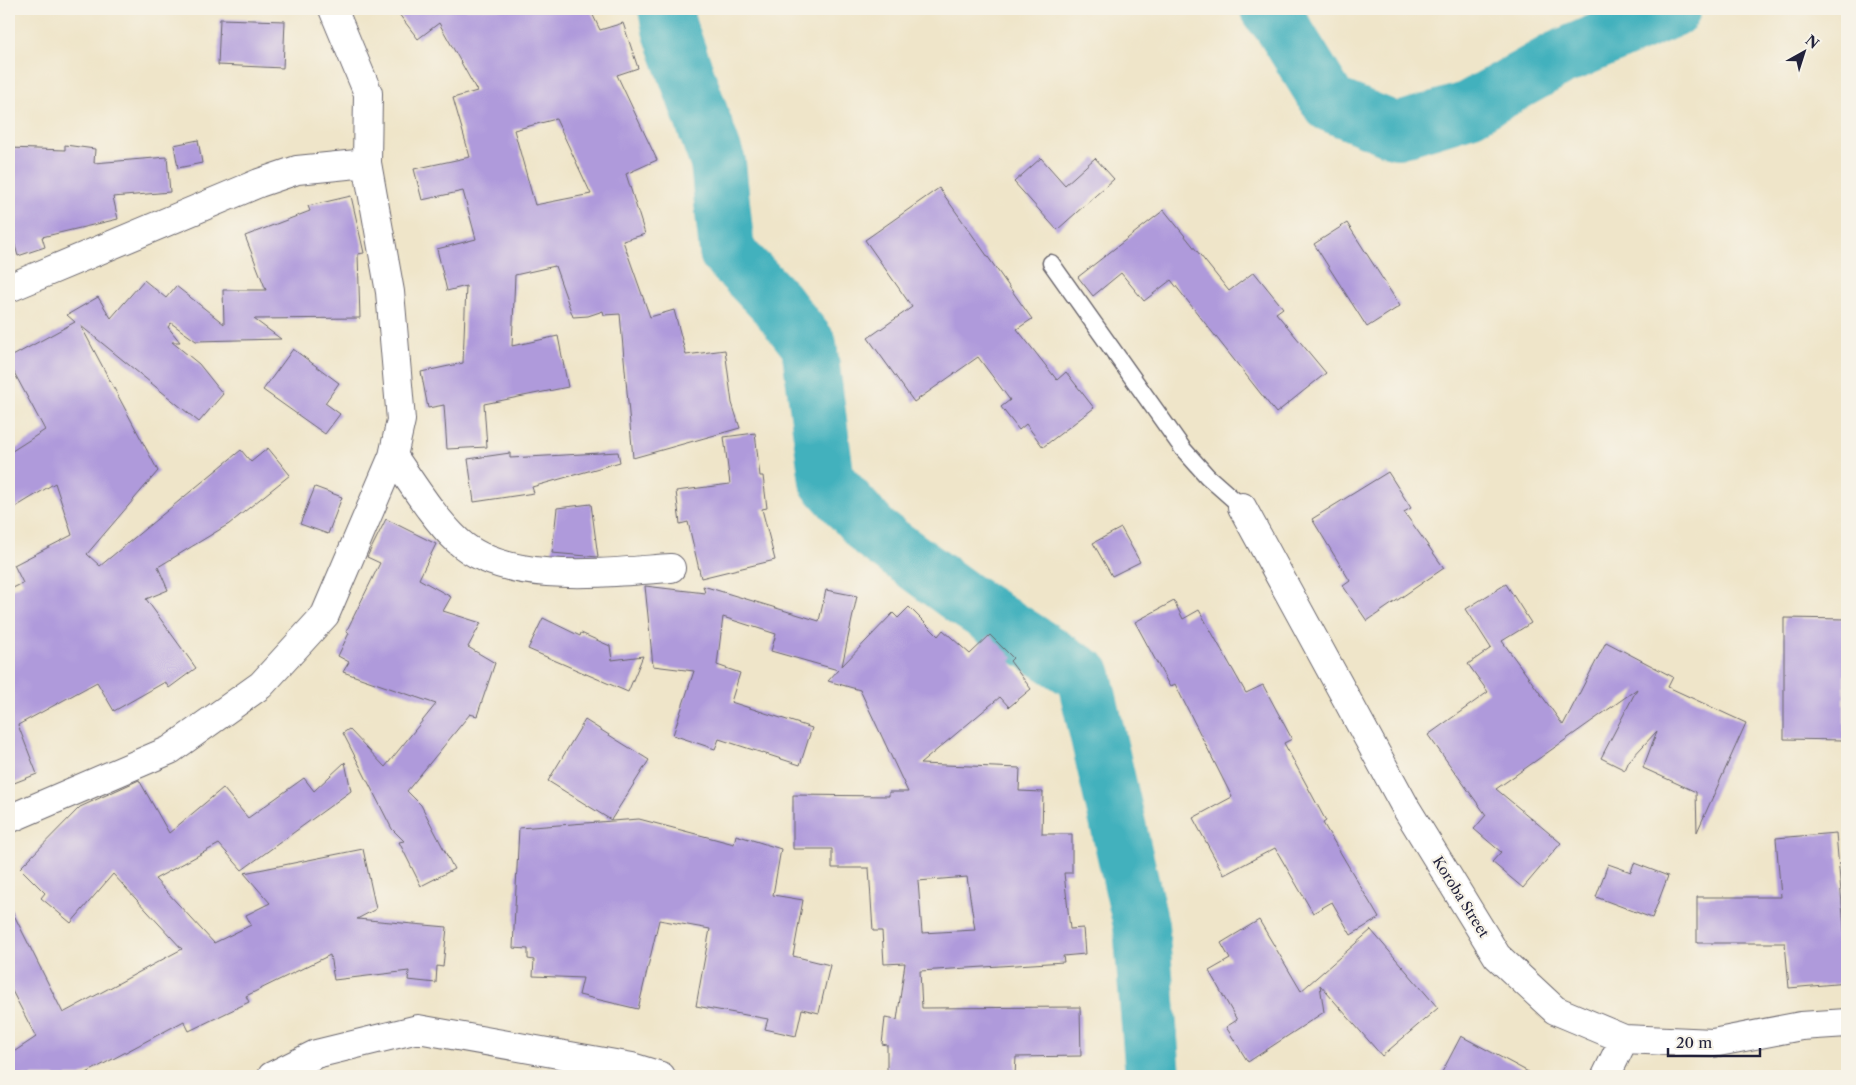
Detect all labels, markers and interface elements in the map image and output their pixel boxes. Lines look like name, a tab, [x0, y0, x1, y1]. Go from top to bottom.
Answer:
north arrow	[1778, 28, 1828, 78]
text: N	[1802, 31, 1823, 53]
street label: Koroba Street	[1429, 853, 1493, 941]
scale bar	[1668, 1025, 1761, 1057]
text: 20 m	[1676, 1033, 1712, 1052]

